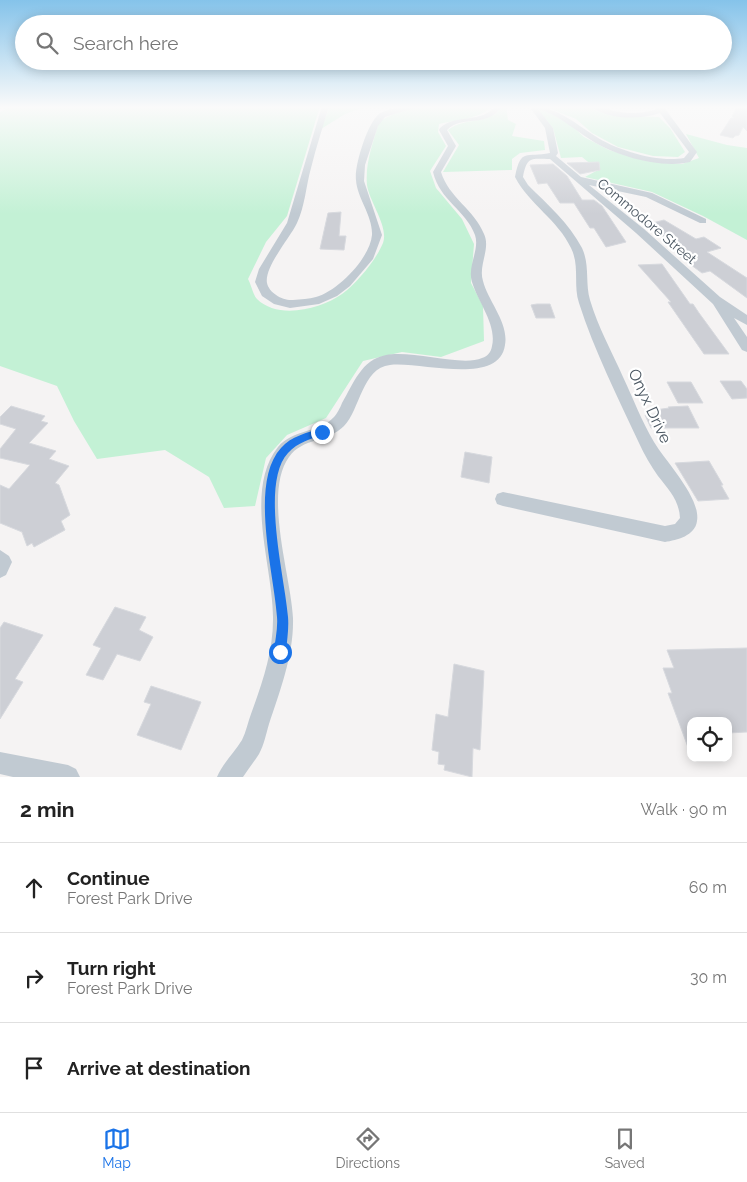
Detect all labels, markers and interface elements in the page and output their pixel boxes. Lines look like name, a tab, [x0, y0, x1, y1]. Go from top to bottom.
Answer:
search box	[15, 15, 732, 70]
icon: search	[33, 29, 61, 57]
text: Search here	[73, 32, 179, 54]
street label: Commodore Street	[594, 175, 700, 267]
street label: Onyx Drive	[624, 366, 676, 446]
route end	[311, 421, 334, 444]
route start	[269, 641, 292, 664]
map controls	[687, 717, 732, 762]
button: locate	[687, 717, 732, 762]
text: 2 min	[20, 797, 74, 822]
text: Walk · 90 m	[640, 800, 727, 819]
text: Continue	[67, 867, 150, 889]
icon: ahead	[20, 874, 48, 902]
text: 60 m	[689, 878, 727, 897]
text: Forest Park Drive	[67, 889, 192, 908]
text: Turn right	[67, 957, 156, 979]
icon: right	[20, 964, 48, 992]
text: 30 m	[690, 968, 727, 987]
text: Forest Park Drive	[67, 979, 192, 998]
icon: arrive	[20, 1054, 48, 1082]
text: Arrive at destination	[67, 1057, 251, 1079]
tab: Map	[102, 1125, 131, 1171]
tab: Directions	[335, 1125, 400, 1171]
tab: Saved	[605, 1125, 645, 1171]

